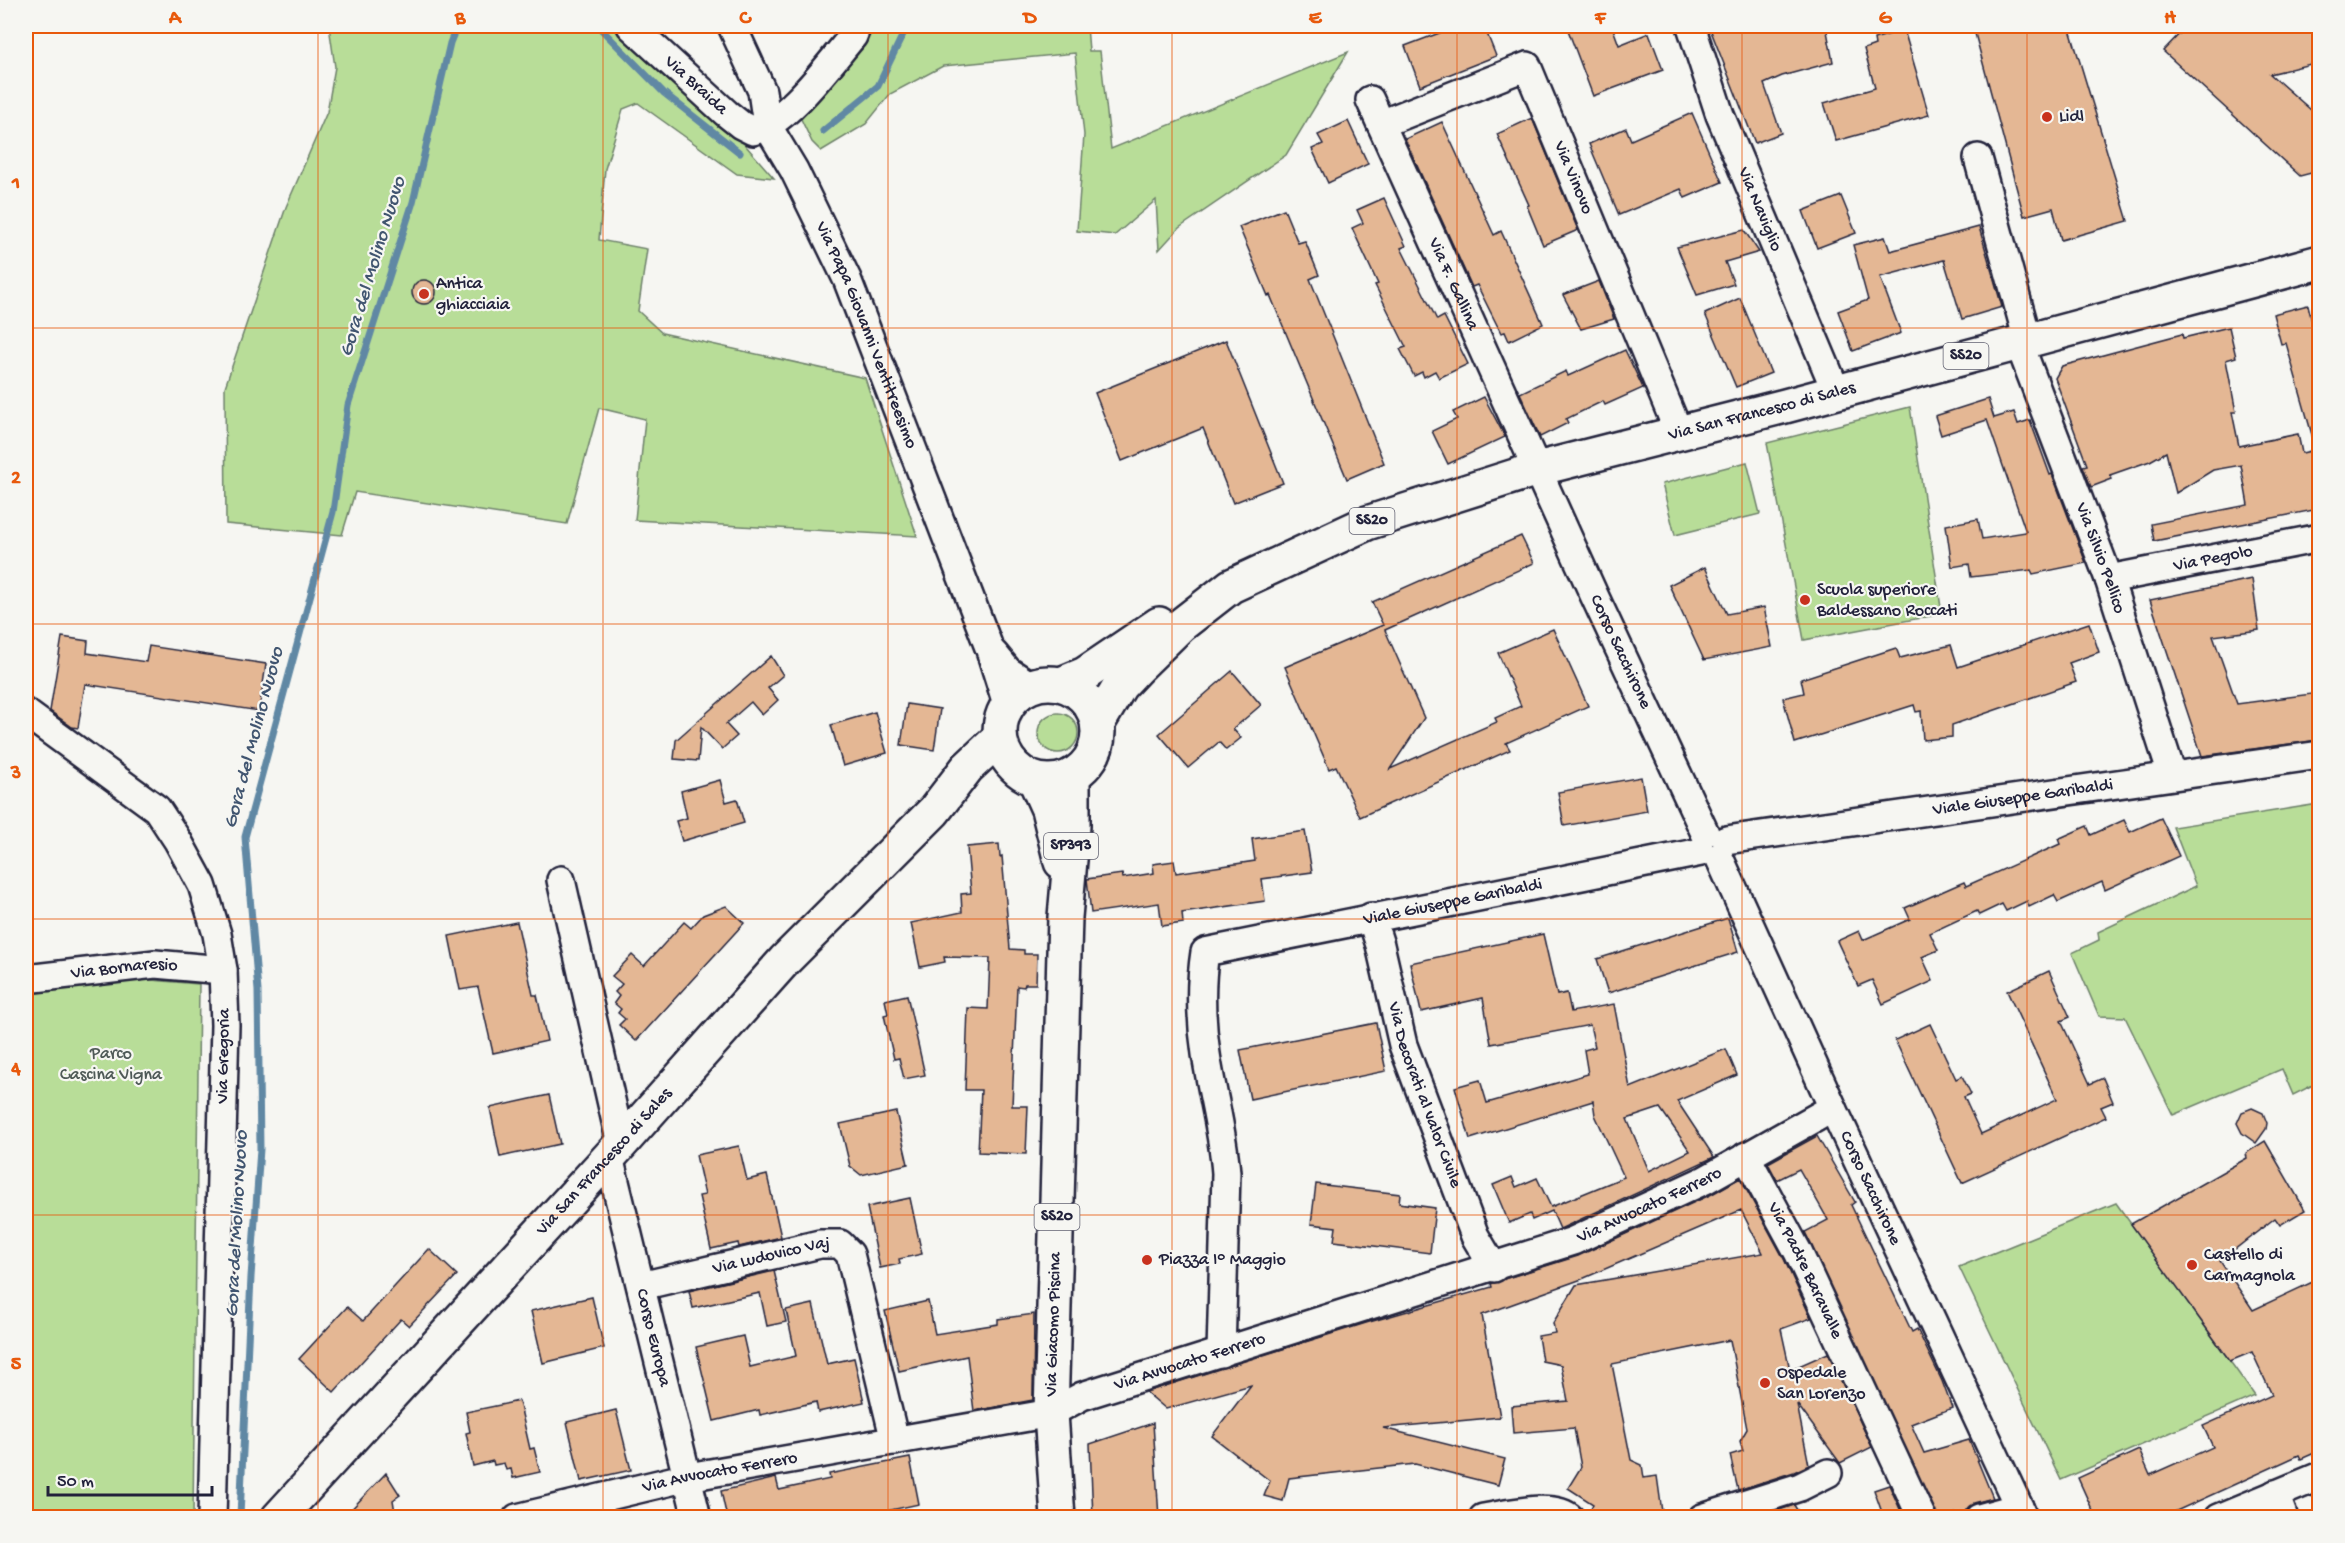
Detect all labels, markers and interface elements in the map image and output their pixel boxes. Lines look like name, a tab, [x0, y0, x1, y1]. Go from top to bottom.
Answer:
text: A	[168, 8, 183, 31]
text: B	[454, 8, 466, 31]
text: C	[739, 8, 753, 31]
text: D	[1021, 8, 1037, 31]
text: E	[1309, 8, 1323, 31]
text: F	[1594, 8, 1607, 31]
text: G	[1879, 8, 1893, 31]
text: H	[2164, 8, 2176, 31]
street label: Via Braida	[659, 51, 733, 120]
place label: Lidl	[2059, 107, 2084, 128]
marker: Lidl	[2040, 110, 2054, 124]
street label: Via Vinovo	[1548, 137, 1598, 217]
street label: Via Naviglio	[1732, 163, 1787, 255]
text: 1	[11, 173, 20, 196]
water label: Gora del Molino Nuovo	[336, 173, 413, 360]
street label: Via Papa Giovanni Ventitreesimo	[810, 218, 922, 452]
street label: Via F. Gallina	[1423, 234, 1484, 334]
place label: Antica ghiacciaia	[436, 274, 511, 316]
marker: Antica ghiacciaia	[417, 287, 431, 301]
road number: SS20	[1944, 343, 1988, 369]
street label: Via San Francesco di Sales	[1665, 377, 1859, 446]
text: 2	[11, 468, 21, 491]
street label: Via Silvio Pellico	[2070, 499, 2130, 616]
road number: SS20	[1350, 508, 1394, 534]
street label: Via Pegolo	[2171, 541, 2254, 577]
place label: Scuola superiore Baldessano Roccati	[1816, 580, 1958, 622]
street label: Corso Sacchirone	[1585, 591, 1656, 713]
marker: Scuola superiore Baldessano Roccati	[1798, 593, 1812, 607]
water label: Gora del Molino Nuovo	[220, 643, 291, 831]
text: 3	[10, 763, 21, 786]
street label: Viale Giuseppe Garibaldi	[1930, 774, 2115, 821]
road number: SP393	[1044, 833, 1098, 859]
street label: Viale Giuseppe Garibaldi	[1361, 874, 1544, 930]
street label: Via Bornaresio	[69, 953, 179, 984]
street label: Via Decorati al valor Civile	[1383, 999, 1467, 1191]
street label: Via Gregoria	[213, 1007, 235, 1105]
park label: Parco Cascina Vigna	[60, 1044, 163, 1086]
text: 4	[10, 1059, 21, 1082]
street label: Via San Francesco di Sales	[531, 1082, 677, 1241]
street label: Corso Sacchirone	[1835, 1128, 1906, 1249]
water label: Gora del Molino Nuovo	[222, 1129, 254, 1318]
street label: Via Avvocato Ferrero	[1573, 1162, 1725, 1249]
street label: Via Padre Baravalle	[1762, 1198, 1848, 1343]
road number: SS20	[1034, 1204, 1080, 1230]
street label: Via Ludovico Vaj	[710, 1232, 830, 1280]
place label: Castello di Carmagnola	[2204, 1245, 2296, 1287]
place label: Piazza I° Maggio	[1158, 1250, 1286, 1271]
street label: Via Giacomo Piscina	[1041, 1251, 1066, 1398]
marker: Piazza I° Maggio	[1140, 1253, 1154, 1267]
marker: Castello di Carmagnola	[2185, 1258, 2199, 1272]
street label: Corso Europa	[631, 1287, 675, 1390]
street label: Via Avvocato Ferrero	[1111, 1328, 1268, 1396]
text: 5	[11, 1354, 22, 1377]
place label: Ospedale San Lorenzo	[1777, 1363, 1866, 1405]
marker: Ospedale San Lorenzo	[1758, 1376, 1772, 1390]
street label: Via Avvocato Ferrero	[639, 1447, 799, 1498]
scale bar	[48, 1459, 212, 1497]
text: 50 m	[57, 1472, 94, 1493]

